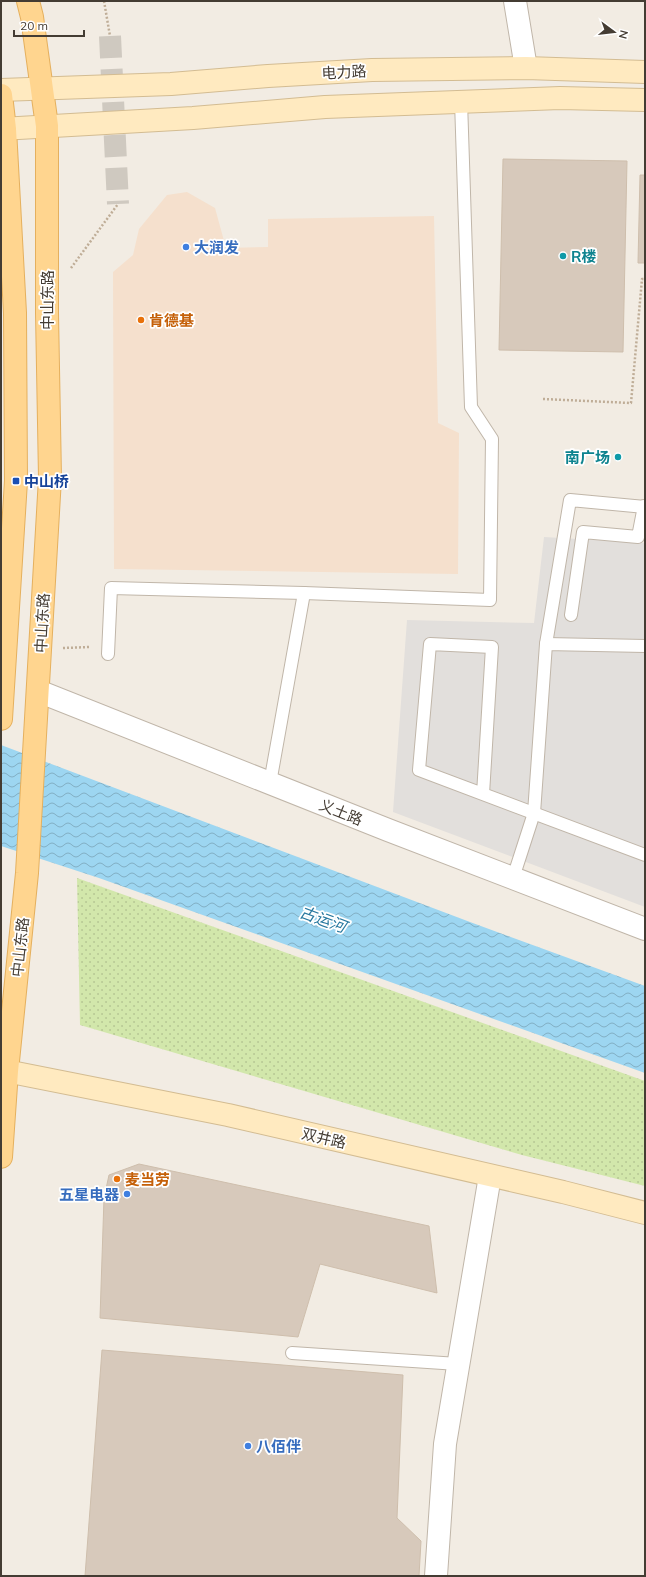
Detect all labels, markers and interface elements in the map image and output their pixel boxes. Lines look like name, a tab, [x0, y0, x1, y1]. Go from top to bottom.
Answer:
scale bar	[14, 12, 84, 38]
north arrow	[594, 12, 634, 52]
text: 20 m	[20, 18, 48, 33]
text: N	[616, 29, 631, 40]
street label: 电力路	[321, 61, 367, 83]
place label: 大润发	[194, 238, 239, 257]
marker: 大润发	[181, 242, 191, 252]
place label: R楼	[571, 247, 597, 266]
marker: R楼	[558, 251, 568, 261]
street label: 中山东路	[38, 270, 57, 330]
place label: 肯德基	[149, 311, 194, 330]
marker: 肯德基	[136, 315, 146, 325]
place label: 南广场	[565, 448, 610, 467]
marker: 南广场	[613, 452, 623, 462]
place label: 中山桥	[24, 472, 69, 491]
marker: 中山桥	[11, 476, 21, 486]
street label: 中山东路	[31, 593, 53, 653]
street label: 义土路	[317, 795, 365, 829]
water label: 古运河	[297, 901, 352, 938]
street label: 中山东路	[7, 916, 33, 978]
street label: 双井路	[300, 1124, 348, 1152]
place label: 麦当劳	[125, 1170, 170, 1189]
marker: 麦当劳	[112, 1174, 122, 1184]
place label: 五星电器	[59, 1185, 120, 1204]
marker: 五星电器	[122, 1189, 132, 1199]
place label: 八佰伴	[256, 1437, 301, 1456]
marker: 八佰伴	[243, 1441, 253, 1451]

